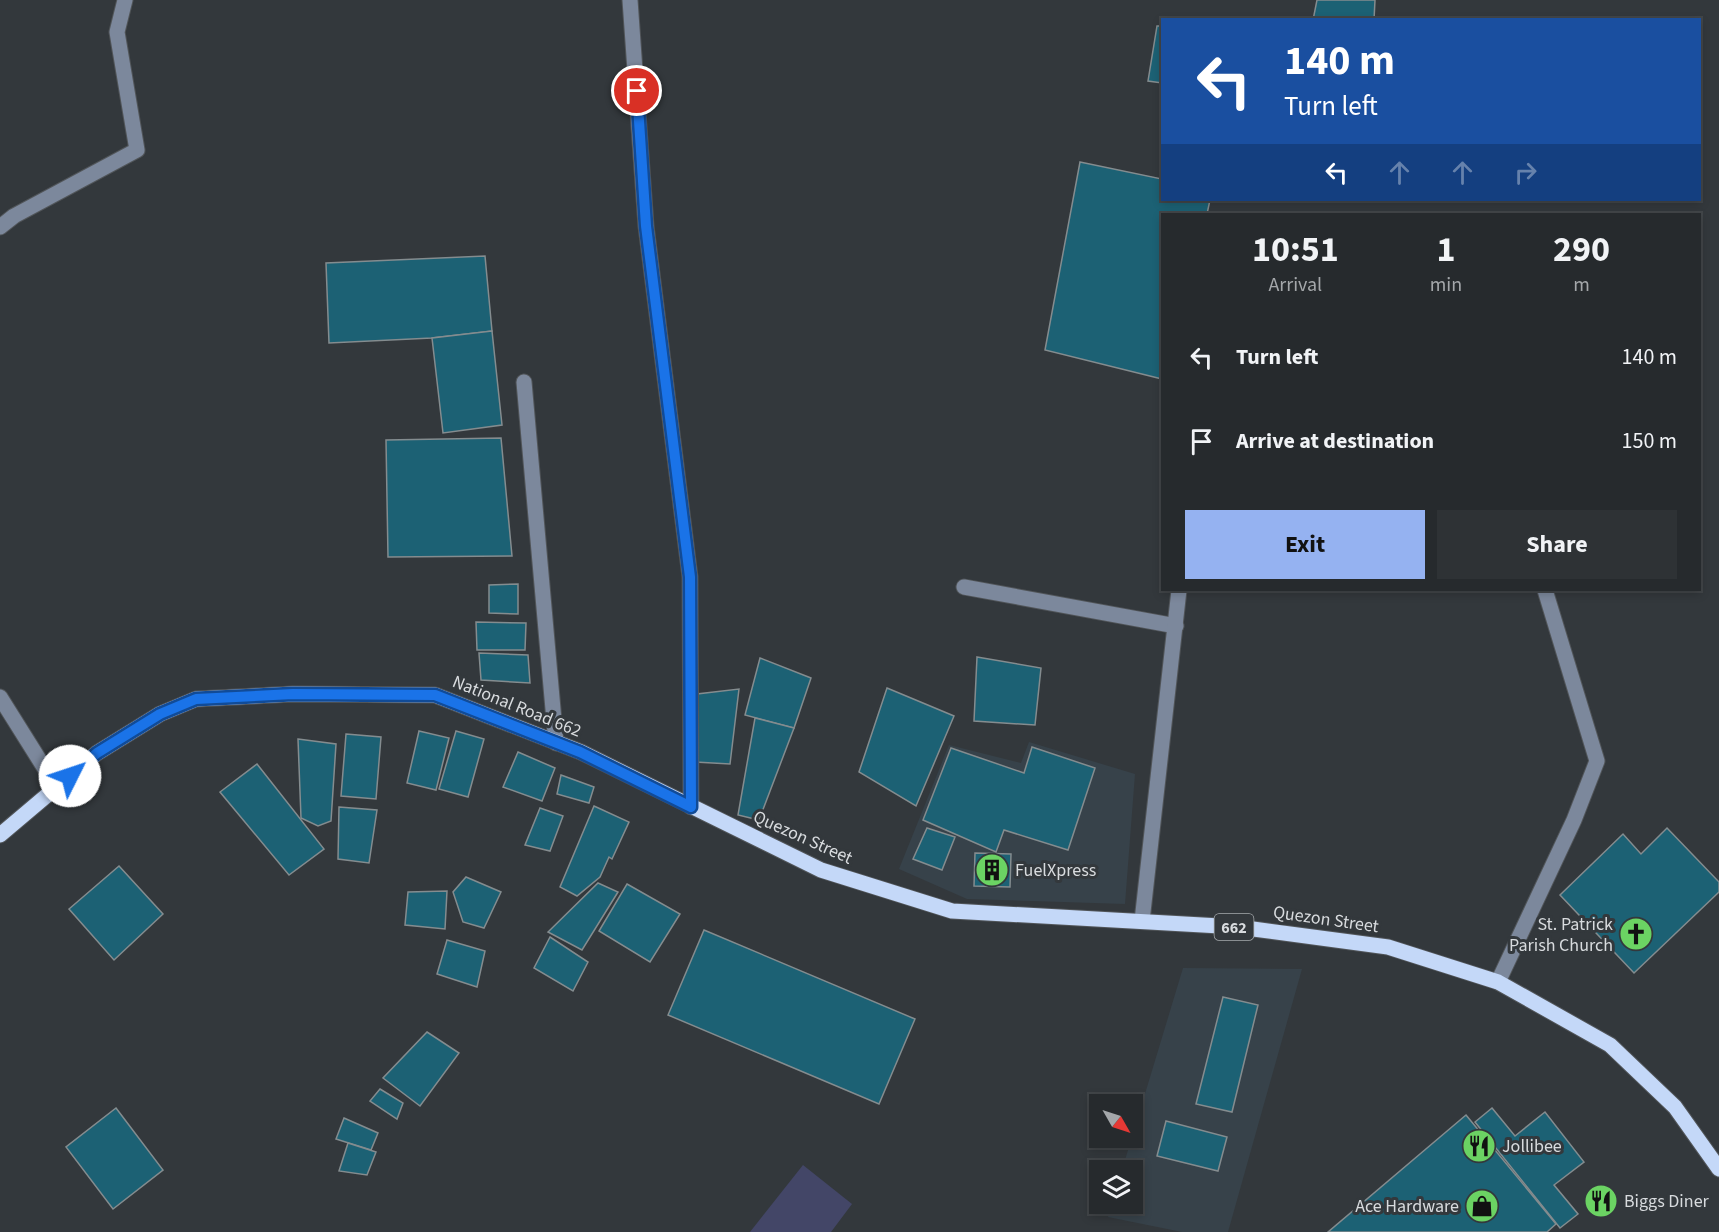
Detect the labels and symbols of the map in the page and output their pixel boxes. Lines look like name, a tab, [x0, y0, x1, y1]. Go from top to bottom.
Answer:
pin	[611, 65, 662, 116]
street label: National Road 662	[449, 669, 585, 744]
position arrow	[38, 744, 102, 808]
street label: Quezon Street	[749, 804, 857, 871]
building icon: FuelXpress	[974, 852, 1010, 888]
place label: FuelXpress	[1015, 858, 1096, 883]
street label: Quezon Street	[1271, 900, 1380, 939]
place label: St. Patrick Parish Church	[1509, 912, 1613, 958]
road number: 662	[1214, 914, 1254, 940]
church icon: St. Patrick Parish Church	[1618, 916, 1654, 952]
north arrow	[1089, 1094, 1143, 1148]
restaurant icon: Jollibee	[1461, 1128, 1497, 1164]
place label: Jollibee	[1502, 1134, 1562, 1159]
restaurant icon: Biggs Diner	[1583, 1183, 1619, 1219]
shop icon: Ace Hardware	[1464, 1188, 1500, 1224]
place label: Biggs Diner	[1624, 1189, 1710, 1214]
place label: Ace Hardware	[1355, 1194, 1459, 1219]

